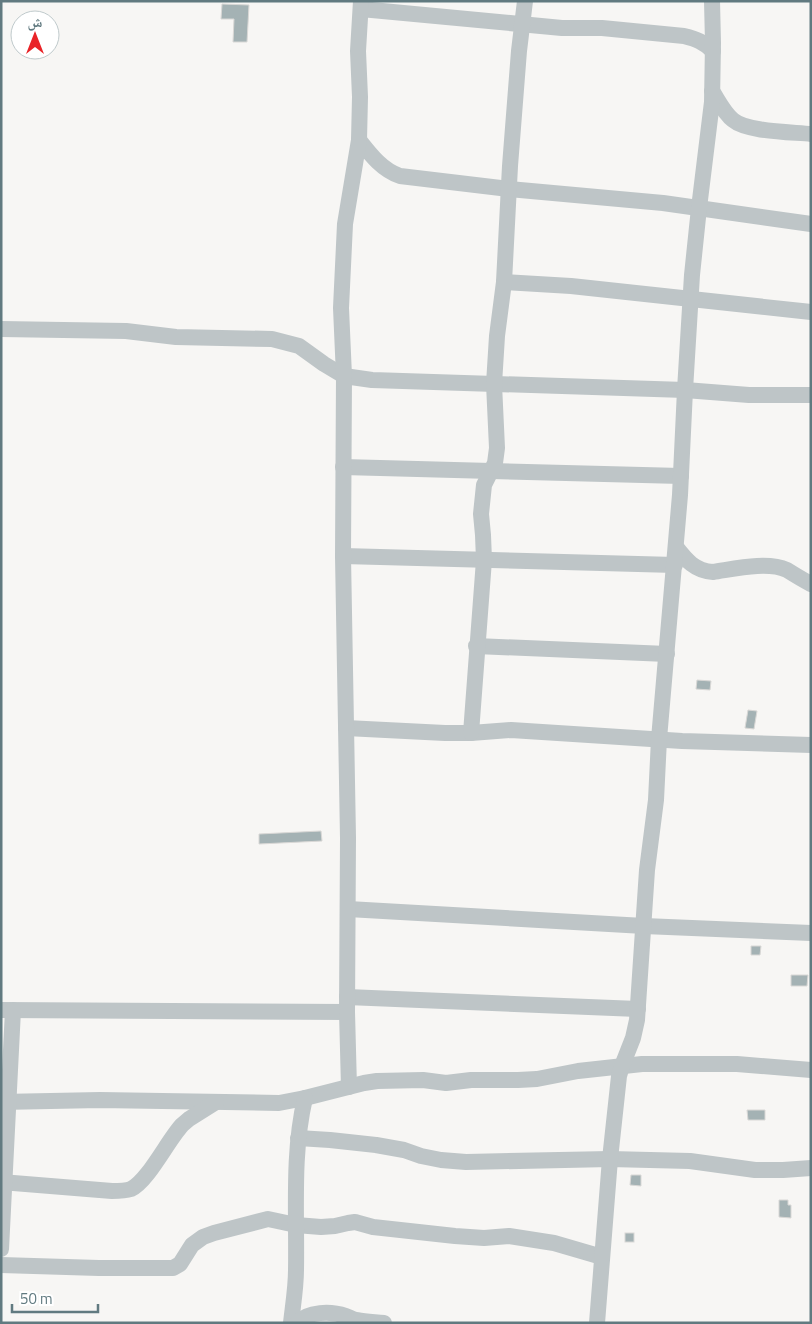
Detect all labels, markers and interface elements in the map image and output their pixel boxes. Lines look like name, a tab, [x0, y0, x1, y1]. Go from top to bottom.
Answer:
north arrow	[10, 10, 60, 60]
text: ش	[28, 11, 43, 32]
scale bar	[12, 1282, 99, 1314]
text: 50 m	[20, 1287, 53, 1310]

